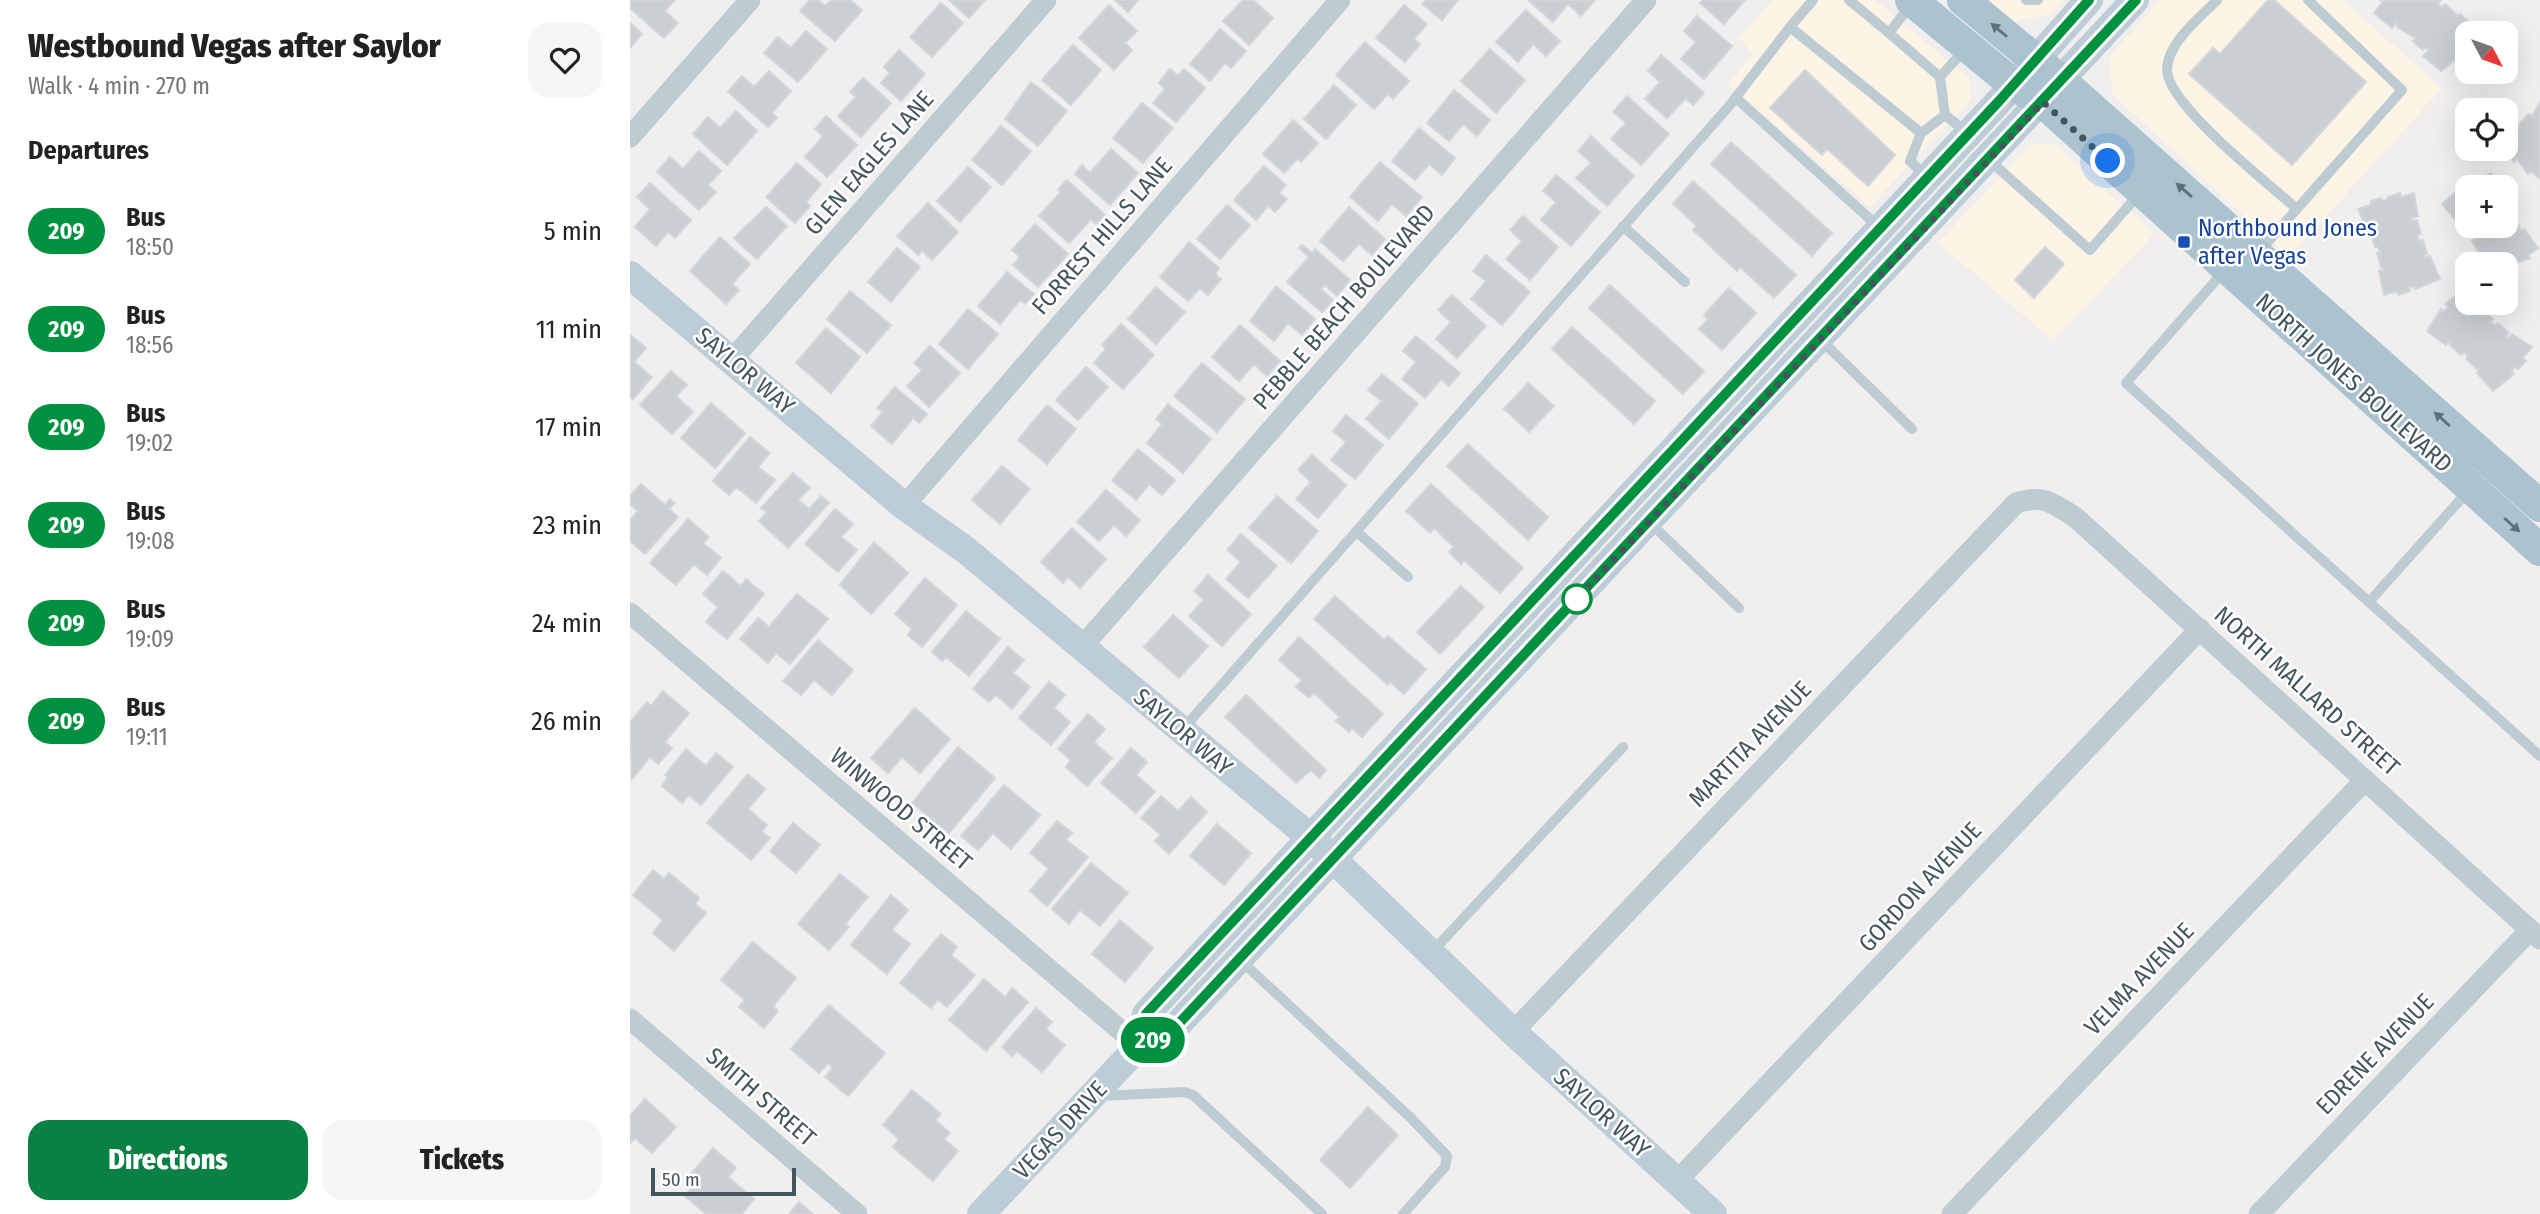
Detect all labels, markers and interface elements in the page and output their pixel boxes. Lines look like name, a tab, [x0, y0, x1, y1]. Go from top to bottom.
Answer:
north arrow	[2455, 21, 2518, 84]
map controls	[2455, 21, 2518, 315]
button: heart	[528, 23, 602, 97]
one-way arrow	[1991, 23, 2009, 38]
text: Westbound Vegas after Saylor	[28, 26, 441, 66]
text: Walk · 4 min · 270 m	[28, 72, 210, 100]
street label: GLEN EAGLES LANE	[799, 85, 939, 241]
button: locate	[2455, 98, 2518, 161]
text: Departures	[28, 135, 149, 166]
your location	[2090, 143, 2125, 178]
street label: FORREST HILLS LANE	[1026, 152, 1178, 320]
button: +	[2455, 175, 2518, 238]
one-way arrow	[2175, 182, 2193, 198]
street label: PEBBLE BEACH BOULEVARD	[1247, 199, 1441, 415]
text: Bus	[126, 202, 165, 233]
place label: Northbound Jones after Vegas	[2198, 214, 2377, 270]
text: 5 min	[544, 216, 602, 247]
text: 209	[48, 217, 85, 245]
text: 18:50	[126, 233, 174, 261]
marker: Northbound Jones after Vegas	[2176, 234, 2192, 250]
button: −	[2455, 252, 2518, 315]
street label: NORTH JONES BOULEVARD	[2250, 288, 2458, 478]
text: Bus	[126, 300, 165, 331]
text: 11 min	[536, 314, 602, 345]
text: 209	[48, 315, 85, 343]
street label: SAYLOR WAY	[690, 322, 800, 420]
text: 18:56	[126, 331, 173, 359]
text: Bus	[126, 398, 165, 429]
one-way arrow	[2433, 411, 2451, 427]
text: 17 min	[535, 412, 602, 443]
text: 209	[48, 413, 85, 441]
text: 19:02	[126, 429, 173, 457]
text: Bus	[126, 496, 165, 527]
text: 23 min	[533, 510, 602, 541]
text: 209	[48, 511, 85, 539]
one-way arrow	[2503, 516, 2520, 532]
text: 19:08	[126, 527, 175, 555]
unlabelled marker	[1562, 584, 1592, 614]
text: Bus	[126, 594, 165, 625]
street label: NORTH MALLARD STREET	[2209, 601, 2405, 781]
text: 24 min	[532, 608, 602, 639]
text: 209	[48, 609, 85, 637]
text: 19:09	[126, 625, 174, 653]
street label: MARTITA AVENUE	[1683, 675, 1817, 813]
street label: SAYLOR WAY	[1128, 683, 1238, 781]
text: Bus	[126, 692, 165, 723]
text: 26 min	[531, 706, 602, 737]
text: 209	[48, 707, 85, 735]
text: 19:11	[126, 723, 168, 751]
street label: WINWOOD STREET	[825, 742, 977, 876]
street label: GORDON AVENUE	[1853, 816, 1987, 958]
street label: VELMA AVENUE	[2079, 917, 2199, 1041]
street label: EDRENE AVENUE	[2311, 988, 2439, 1120]
line badge: 209	[1113, 1017, 1193, 1063]
text: 209	[1135, 1026, 1171, 1054]
street label: SMITH STREET	[701, 1042, 821, 1152]
street label: SAYLOR WAY	[1548, 1062, 1656, 1164]
street label: VEGAS DRIVE	[1008, 1075, 1112, 1185]
button: Directions	[28, 1120, 308, 1200]
button: Tickets	[322, 1120, 602, 1200]
scale bar	[651, 1165, 796, 1197]
text: 50 m	[662, 1168, 700, 1191]

